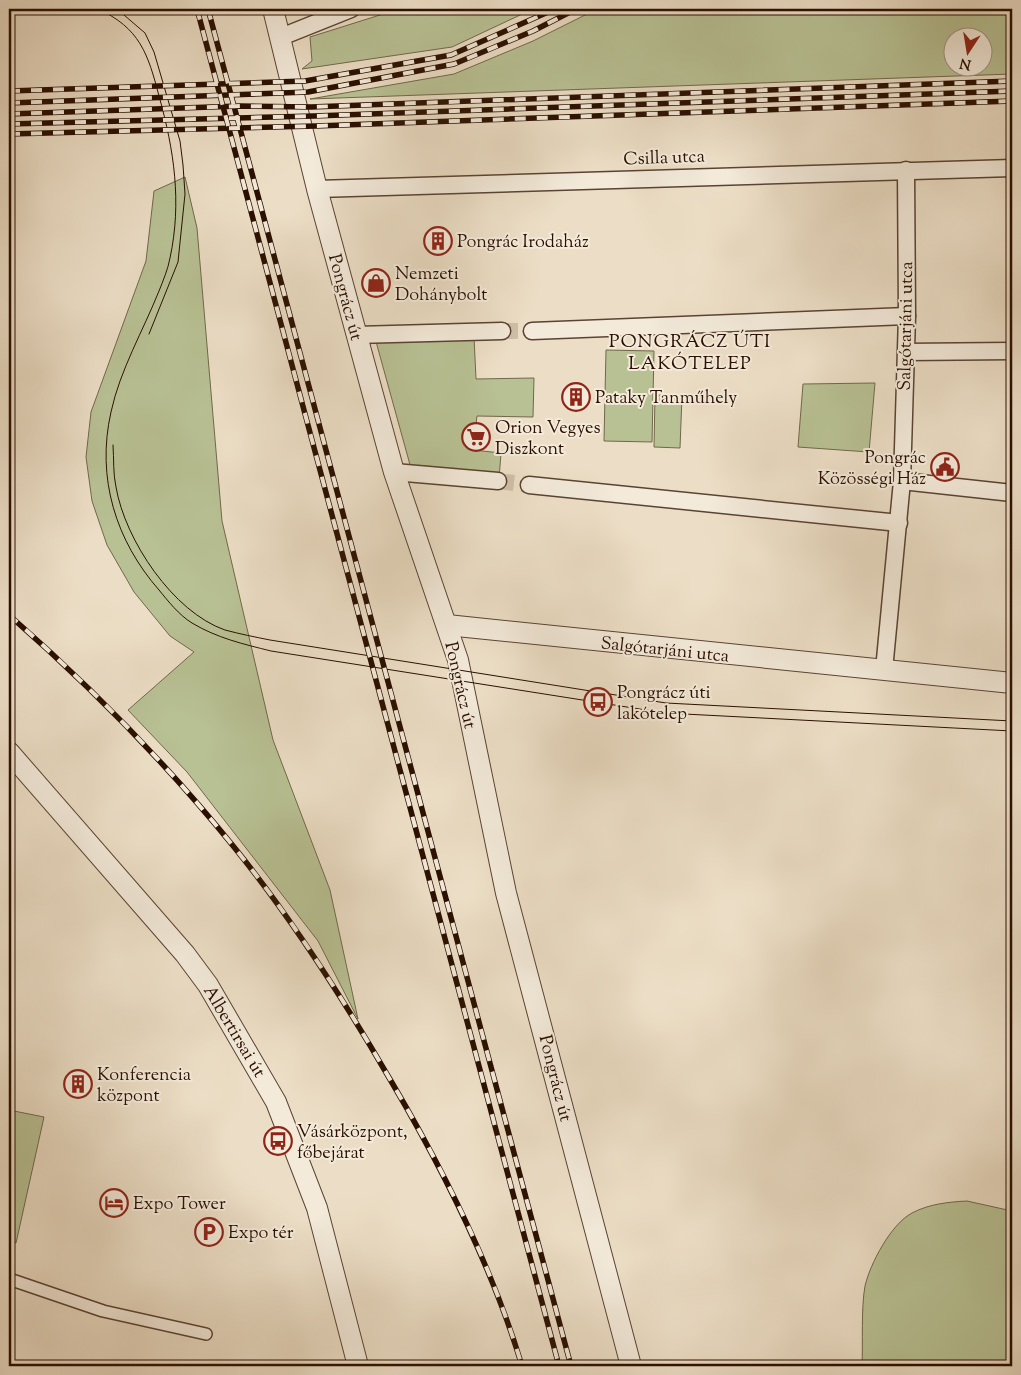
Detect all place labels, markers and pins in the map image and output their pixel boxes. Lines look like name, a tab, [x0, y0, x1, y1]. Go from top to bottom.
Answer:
building icon: Pongrác Irodaház	[423, 226, 453, 256]
place label: Pongrác Irodaház	[457, 230, 589, 256]
place label: Nemzeti Dohánybolt	[395, 262, 487, 309]
shop icon: Nemzeti Dohánybolt	[361, 268, 391, 298]
building icon: Pataky Tanműhely	[561, 382, 591, 412]
place label: Pataky Tanműhely	[595, 386, 737, 412]
place label: Orion Vegyes Diszkont	[495, 416, 600, 463]
supermarket icon: Orion Vegyes Diszkont	[461, 422, 491, 452]
place label: Pongrác Közösségi Ház	[818, 446, 926, 493]
public building icon: Pongrác Közösségi Ház	[930, 452, 960, 482]
place label: Pongrácz úti lakótelep	[617, 681, 711, 728]
bus stop icon: Pongrácz úti lakótelep	[583, 687, 613, 717]
place label: Konferencia központ	[97, 1063, 191, 1110]
building icon: Konferencia központ	[63, 1069, 93, 1099]
place label: Vásárközpont, főbejárat	[297, 1120, 408, 1167]
bus stop icon: Vásárközpont, főbejárat	[263, 1126, 293, 1156]
hotel icon: Expo Tower	[99, 1188, 129, 1218]
place label: Expo Tower	[133, 1192, 226, 1218]
parking icon: Expo tér	[194, 1217, 224, 1247]
place label: Expo tér	[228, 1221, 294, 1247]

